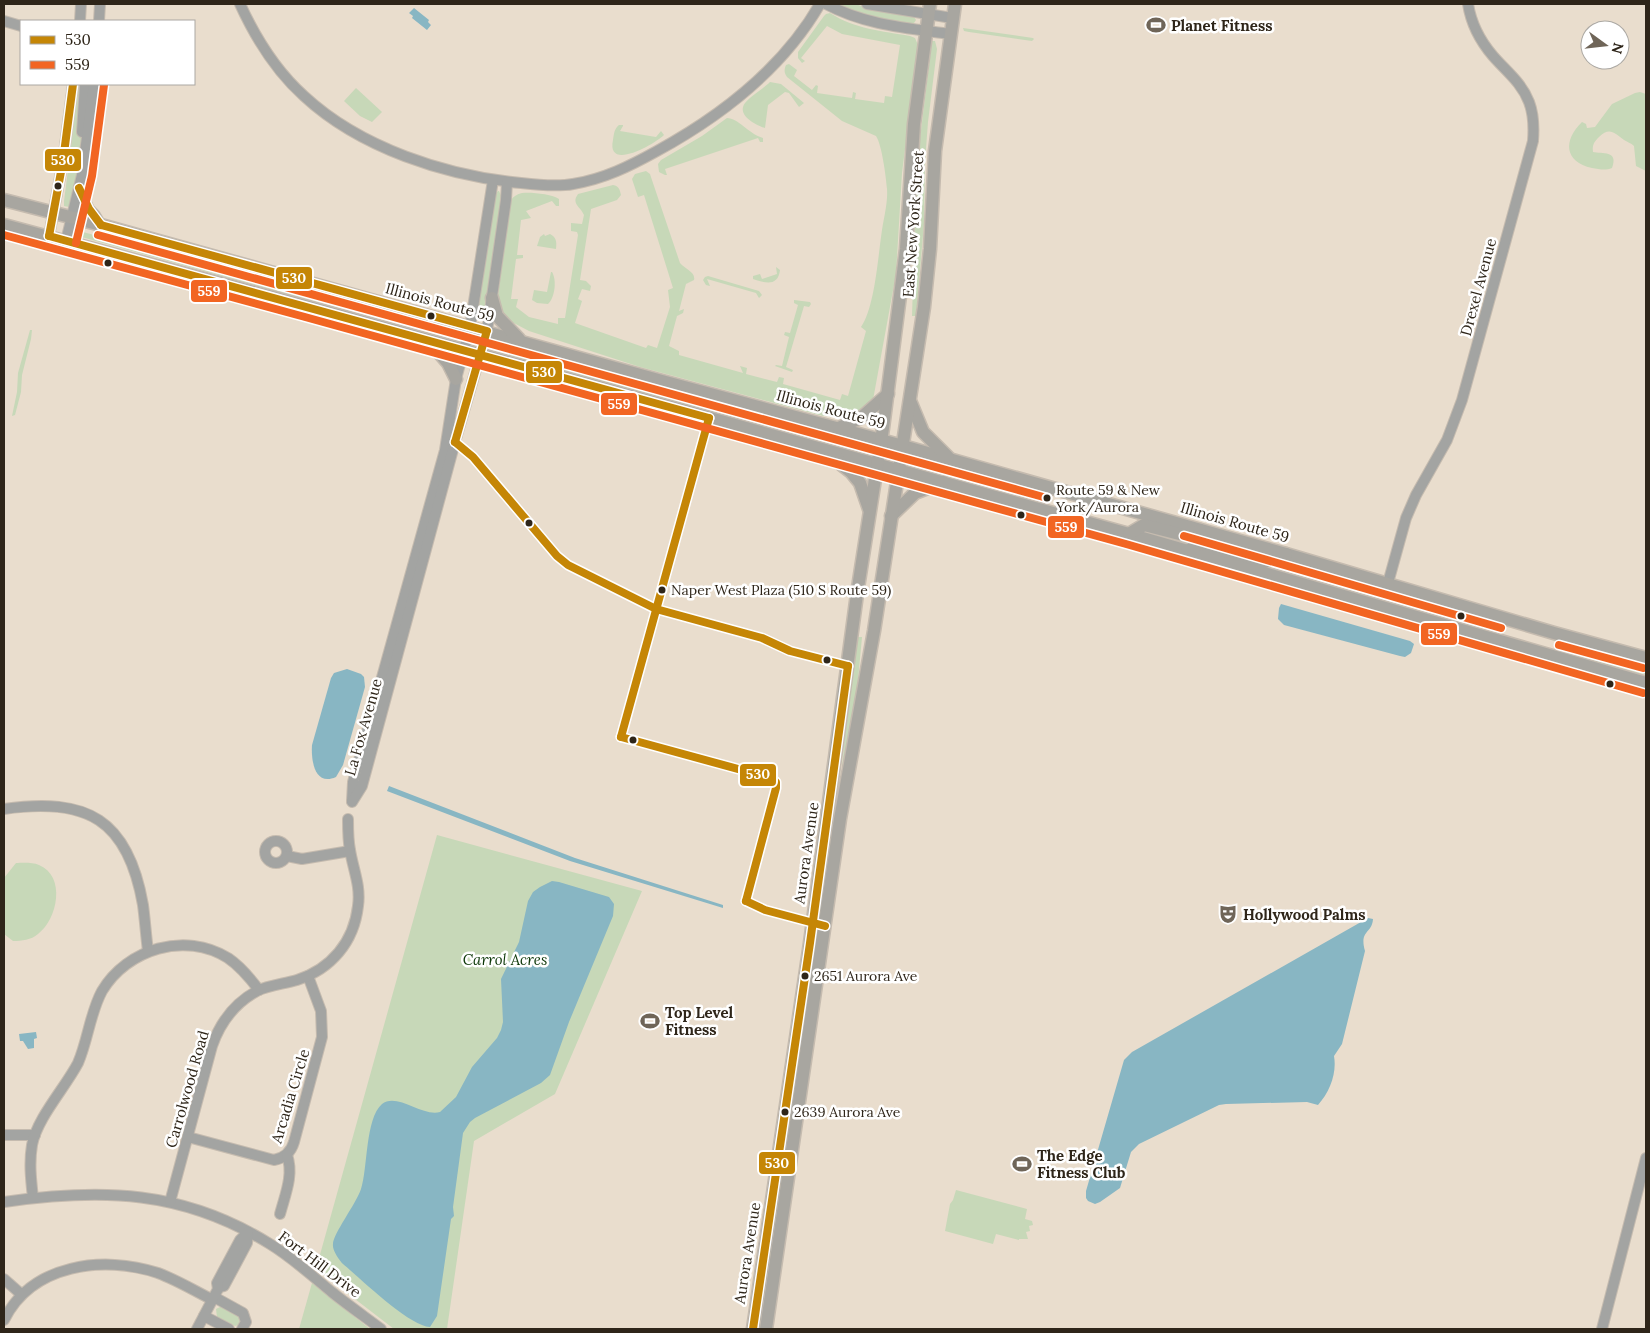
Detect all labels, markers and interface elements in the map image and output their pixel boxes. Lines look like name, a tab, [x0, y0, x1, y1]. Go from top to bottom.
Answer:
sports icon: Planet Fitness	[1145, 14, 1167, 36]
place label: Planet Fitness	[1171, 16, 1272, 35]
legend	[20, 20, 195, 85]
north arrow	[1580, 20, 1630, 70]
text: 530	[65, 30, 91, 49]
text: N	[1607, 41, 1628, 56]
text: 559	[65, 55, 90, 74]
line badge: 530	[44, 148, 82, 172]
street label: East New York Street	[898, 150, 928, 298]
text: 530	[51, 151, 75, 169]
unlabelled marker	[53, 181, 63, 191]
street label: Drexel Avenue	[1456, 236, 1500, 338]
unlabelled marker	[103, 258, 113, 268]
line badge: 530	[275, 266, 313, 290]
text: 530	[282, 269, 306, 287]
street label: Illinois Route 59	[383, 278, 497, 326]
line badge: 559	[190, 279, 228, 303]
text: 559	[197, 282, 221, 300]
unlabelled marker	[426, 311, 436, 321]
line badge: 530	[525, 360, 563, 384]
text: 530	[532, 363, 556, 381]
street label: Illinois Route 59	[774, 385, 888, 433]
line badge: 559	[600, 392, 638, 416]
text: 559	[607, 395, 631, 413]
place label: Route 59 & New York/Aurora	[1055, 481, 1161, 516]
marker: Route 59 & New York/Aurora	[1042, 493, 1052, 503]
street label: Illinois Route 59	[1178, 497, 1292, 547]
unlabelled marker	[1016, 510, 1026, 520]
line badge: 559	[1047, 515, 1085, 539]
unlabelled marker	[524, 518, 534, 528]
text: 559	[1054, 518, 1078, 536]
place label: Naper West Plaza (510 S Route 59)	[671, 581, 891, 599]
marker: Naper West Plaza (510 S Route 59)	[657, 585, 667, 595]
unlabelled marker	[1456, 611, 1466, 621]
line badge: 559	[1420, 622, 1458, 646]
text: 559	[1427, 625, 1451, 643]
unlabelled marker	[822, 655, 832, 665]
street label: La Fox Avenue	[340, 676, 386, 778]
unlabelled marker	[1605, 679, 1615, 689]
unlabelled marker	[628, 735, 638, 745]
line badge: 530	[739, 763, 777, 787]
text: 530	[746, 765, 770, 783]
street label: Aurora Avenue	[789, 801, 823, 906]
theatre icon: Hollywood Palms	[1217, 903, 1239, 925]
place label: Hollywood Palms	[1243, 905, 1366, 924]
park label: Carrol Acres	[463, 950, 547, 969]
place label: 2651 Aurora Ave	[814, 967, 918, 985]
marker: 2651 Aurora Ave	[800, 971, 810, 981]
place label: Top Level Fitness	[665, 1003, 734, 1039]
sports icon: Top Level Fitness	[639, 1010, 661, 1032]
street label: Carrolwood Road	[161, 1028, 213, 1150]
street label: Arcadia Circle	[266, 1047, 313, 1146]
place label: 2639 Aurora Ave	[794, 1103, 901, 1121]
marker: 2639 Aurora Ave	[780, 1107, 790, 1117]
place label: The Edge Fitness Club	[1037, 1146, 1126, 1182]
line badge: 530	[758, 1151, 796, 1175]
sports icon: The Edge Fitness Club	[1011, 1153, 1033, 1175]
text: 530	[765, 1154, 789, 1172]
street label: Aurora Avenue	[729, 1201, 764, 1306]
street label: Fort Hill Drive	[275, 1227, 365, 1301]

